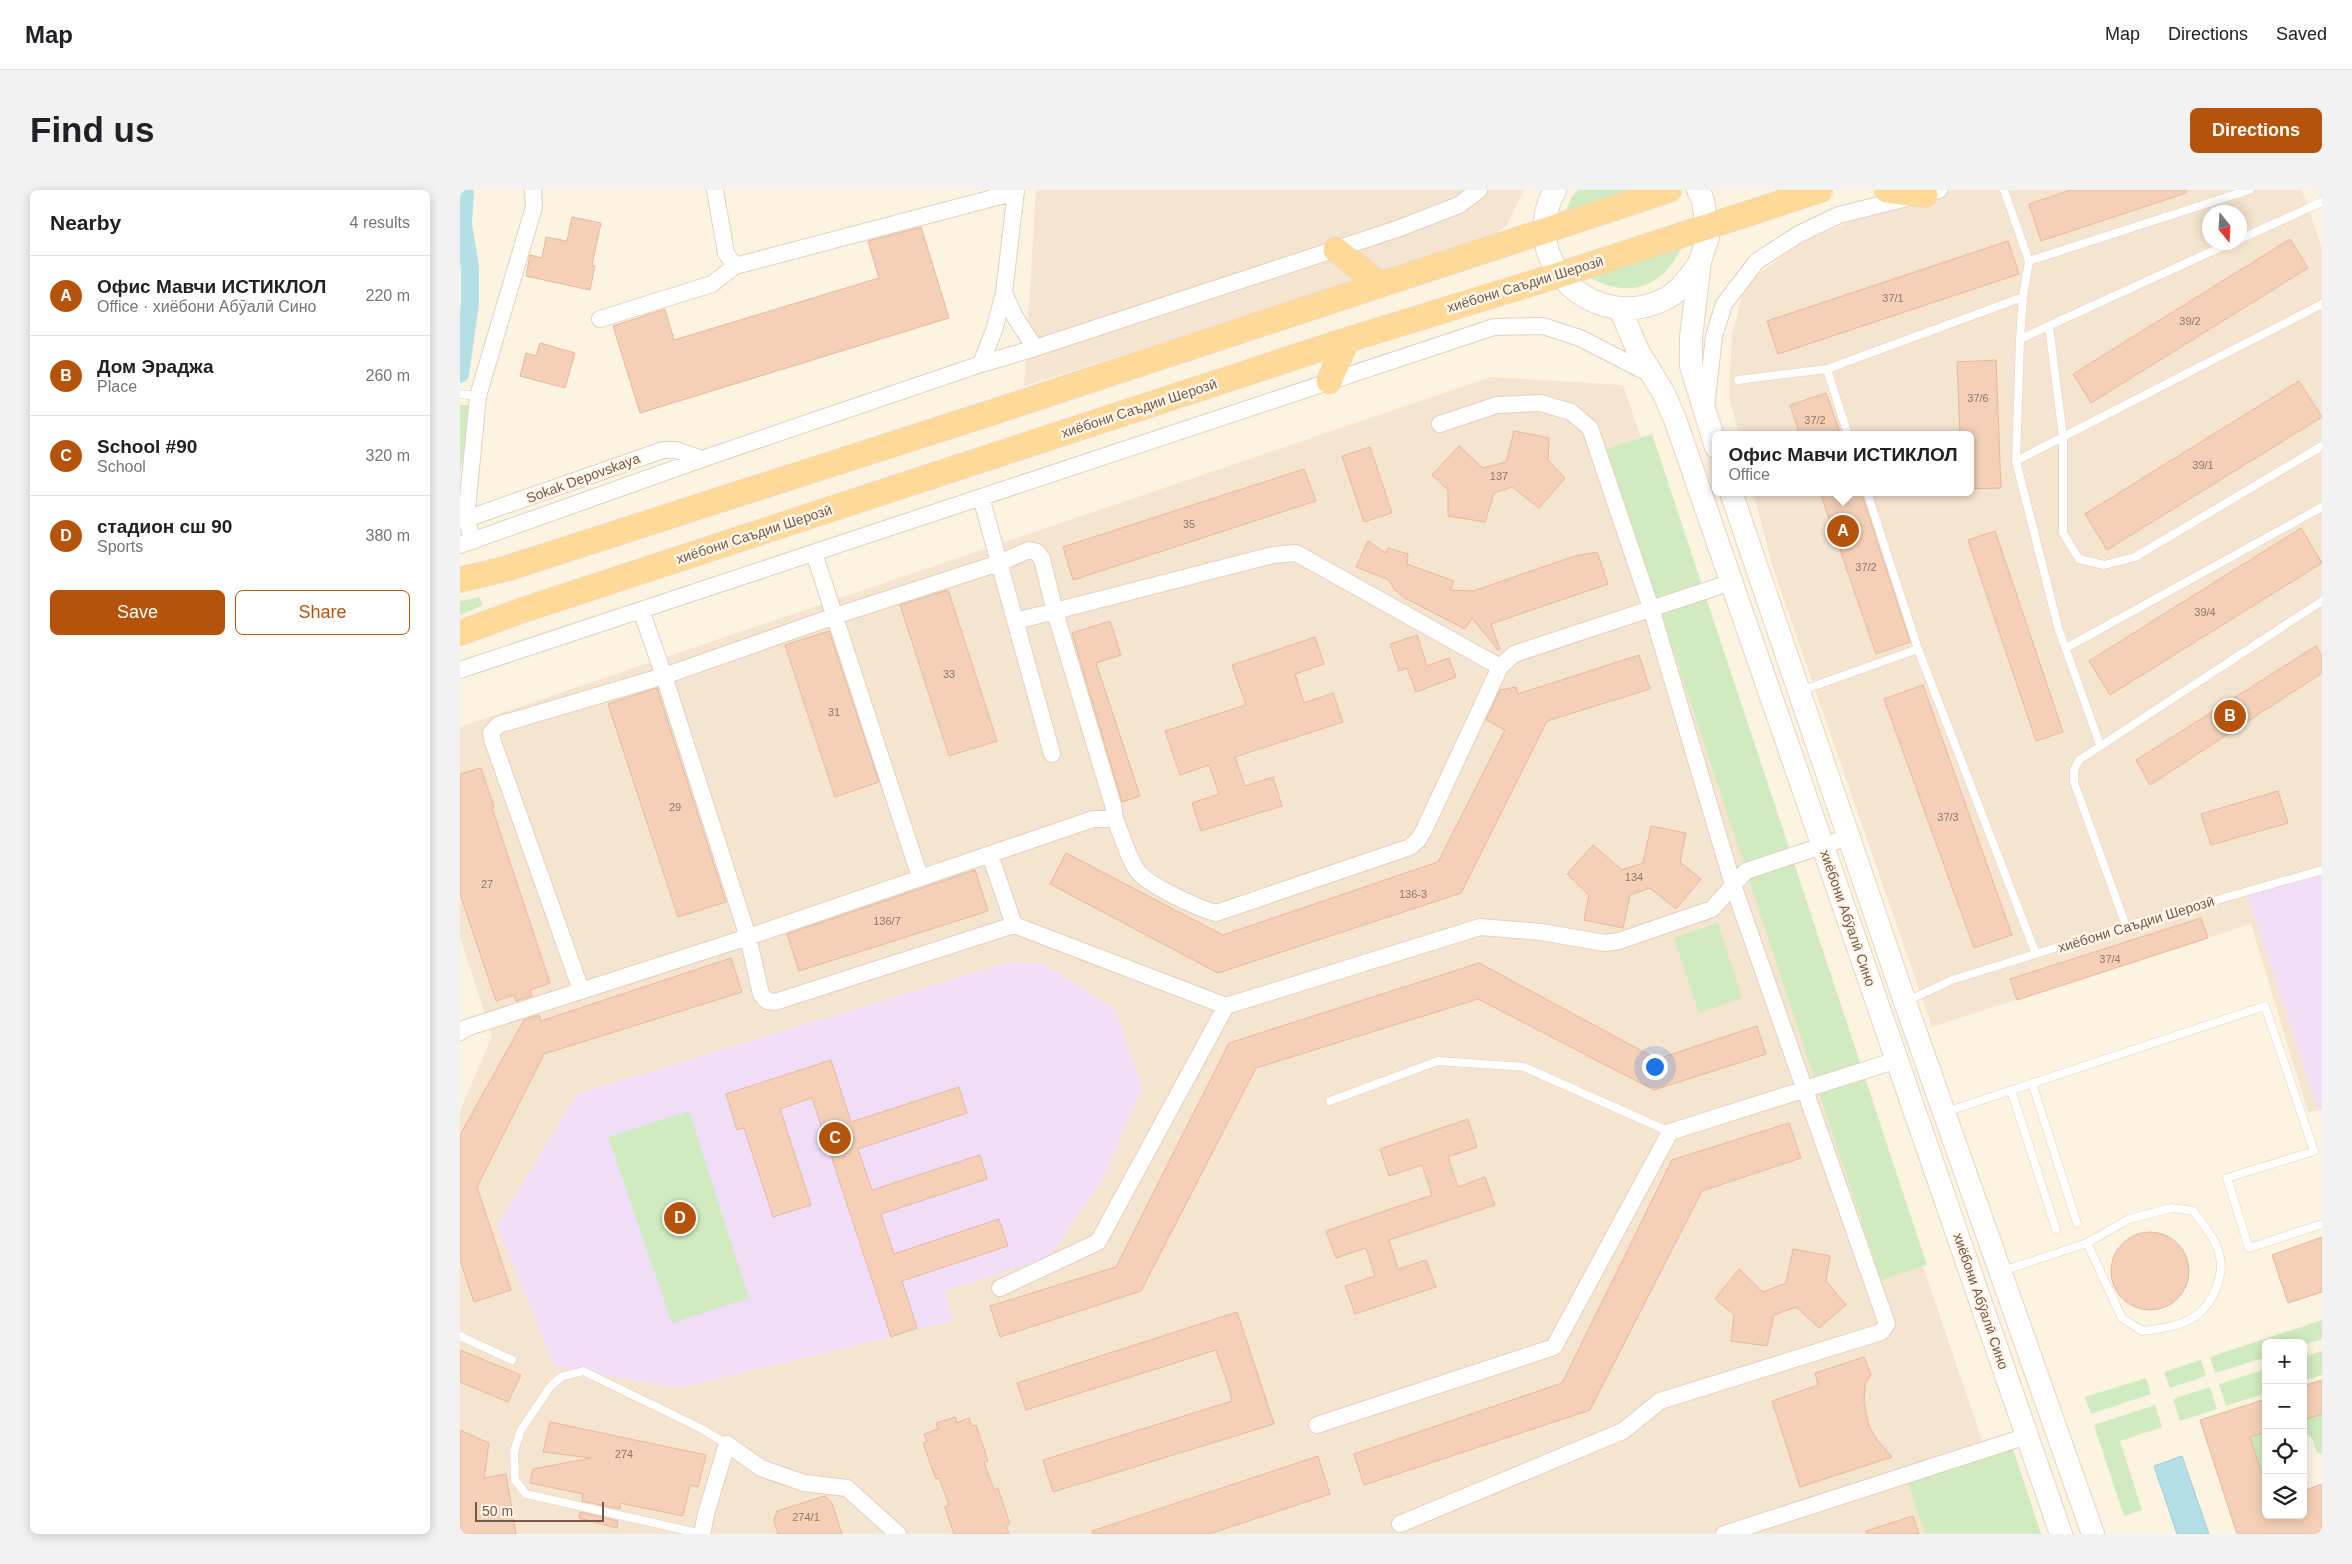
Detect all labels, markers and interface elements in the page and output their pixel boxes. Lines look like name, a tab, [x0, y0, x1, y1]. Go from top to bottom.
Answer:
text: Map	[25, 21, 73, 48]
text: Map	[2105, 24, 2140, 44]
text: Directions	[2168, 24, 2248, 44]
text: Saved	[2276, 24, 2327, 44]
button: Directions	[2190, 108, 2322, 153]
text: Find us	[30, 110, 154, 149]
north arrow	[2202, 205, 2247, 250]
text: Nearby	[50, 211, 121, 234]
text: 4 results	[350, 214, 410, 231]
street label: хиёбони Саъдии Шерозӣ	[1445, 253, 1605, 315]
text: Офис Мавчи ИСТИКЛОЛ	[97, 276, 326, 297]
text: A	[60, 287, 72, 304]
text: 220 m	[366, 287, 410, 304]
house number: 37/1	[1882, 292, 1904, 304]
text: Office · хиёбони Абӯалӣ Сино	[97, 298, 317, 315]
house number: 39/2	[2179, 315, 2201, 327]
text: Дом Эраджа	[97, 356, 213, 377]
text: B	[60, 367, 72, 384]
text: 260 m	[366, 367, 410, 384]
street label: хиёбони Саъдии Шерозӣ	[1059, 375, 1219, 441]
text: Place	[97, 378, 137, 395]
house number: 37/6	[1967, 392, 1989, 404]
house number: 37/2	[1804, 414, 1826, 426]
popup	[1712, 431, 1974, 496]
text: School #90	[97, 436, 197, 457]
text: Офис Мавчи ИСТИКЛОЛ	[1728, 444, 1958, 465]
text: C	[60, 447, 72, 464]
text: 320 m	[366, 447, 410, 464]
street label: Sokak Depovskaya	[524, 450, 642, 506]
text: School	[97, 458, 146, 475]
house number: 39/1	[2192, 459, 2214, 471]
text: Office	[1728, 466, 1770, 483]
house number: 137	[1490, 470, 1508, 482]
street label: хиёбони Саъдии Шерозӣ	[674, 501, 834, 567]
pin: A	[1827, 512, 1859, 550]
text: стадион сш 90	[97, 516, 232, 537]
house number: 35	[1183, 518, 1195, 530]
text: D	[60, 527, 72, 544]
text: 380 m	[366, 527, 410, 544]
text: Sports	[97, 538, 143, 555]
house number: 37/2	[1855, 561, 1877, 573]
button: Save	[50, 590, 225, 635]
button: Share	[235, 590, 410, 635]
house number: 39/4	[2194, 606, 2216, 618]
house number: 33	[943, 668, 955, 680]
pin: B	[2214, 697, 2246, 735]
house number: 31	[828, 706, 840, 718]
house number: 29	[669, 801, 681, 813]
house number: 37/3	[1937, 811, 1959, 823]
street label: хиёбони Абӯалӣ Сино	[1817, 848, 1879, 989]
house number: 134	[1625, 871, 1643, 883]
house number: 27	[481, 878, 493, 890]
house number: 136-3	[1399, 888, 1427, 900]
street label: хиёбони Саъдии Шерозӣ	[2056, 893, 2216, 955]
house number: 136/7	[873, 915, 901, 927]
house number: 37/4	[2099, 953, 2121, 965]
your location	[1642, 1054, 1668, 1080]
pin: C	[819, 1119, 851, 1157]
pin: D	[664, 1199, 696, 1237]
street label: хиёбони Абӯалӣ Сино	[1950, 1231, 2012, 1372]
map controls	[2262, 1339, 2307, 1519]
button: +	[2262, 1339, 2307, 1384]
button: −	[2262, 1384, 2307, 1429]
button: locate	[2262, 1429, 2307, 1474]
house number: 274	[615, 1448, 633, 1460]
button: layers	[2262, 1474, 2307, 1519]
scale bar	[475, 1499, 604, 1522]
text: 50 m	[482, 1503, 513, 1519]
house number: 274/1	[792, 1511, 820, 1523]

